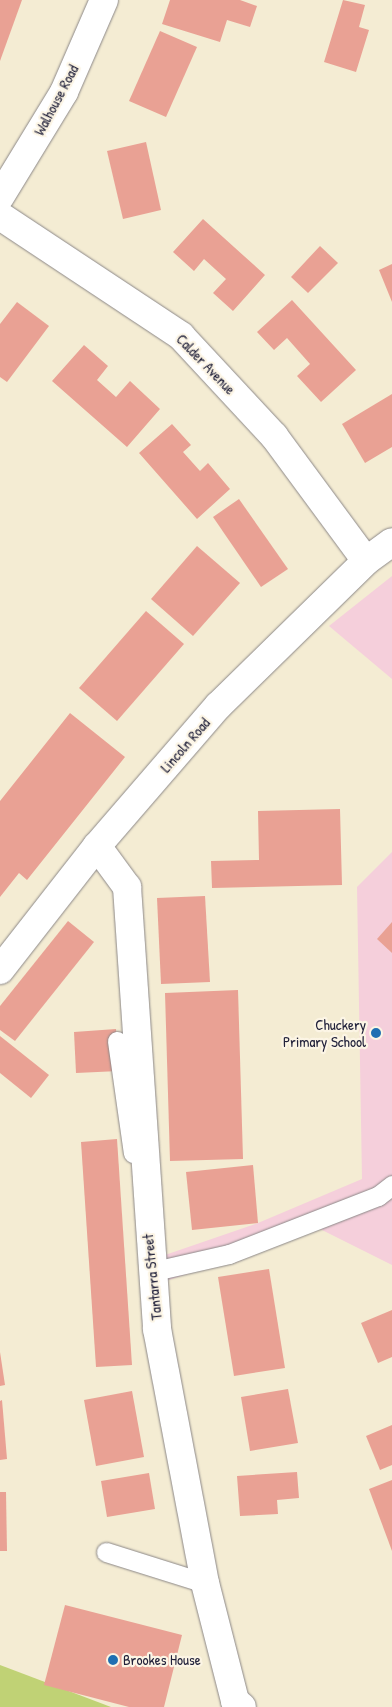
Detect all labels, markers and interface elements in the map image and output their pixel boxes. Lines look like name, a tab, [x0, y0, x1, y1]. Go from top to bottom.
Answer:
street label: Walhouse Road	[30, 62, 82, 138]
street label: Calder Avenue	[173, 330, 239, 398]
street label: Lincoln Road	[156, 714, 214, 776]
place label: Chuckery Primary School	[283, 1015, 366, 1050]
marker: Chuckery Primary School	[370, 1027, 382, 1039]
street label: Tantarra Street	[139, 1233, 165, 1321]
place label: Brookes House	[123, 1651, 201, 1669]
marker: Brookes House	[107, 1654, 119, 1666]

